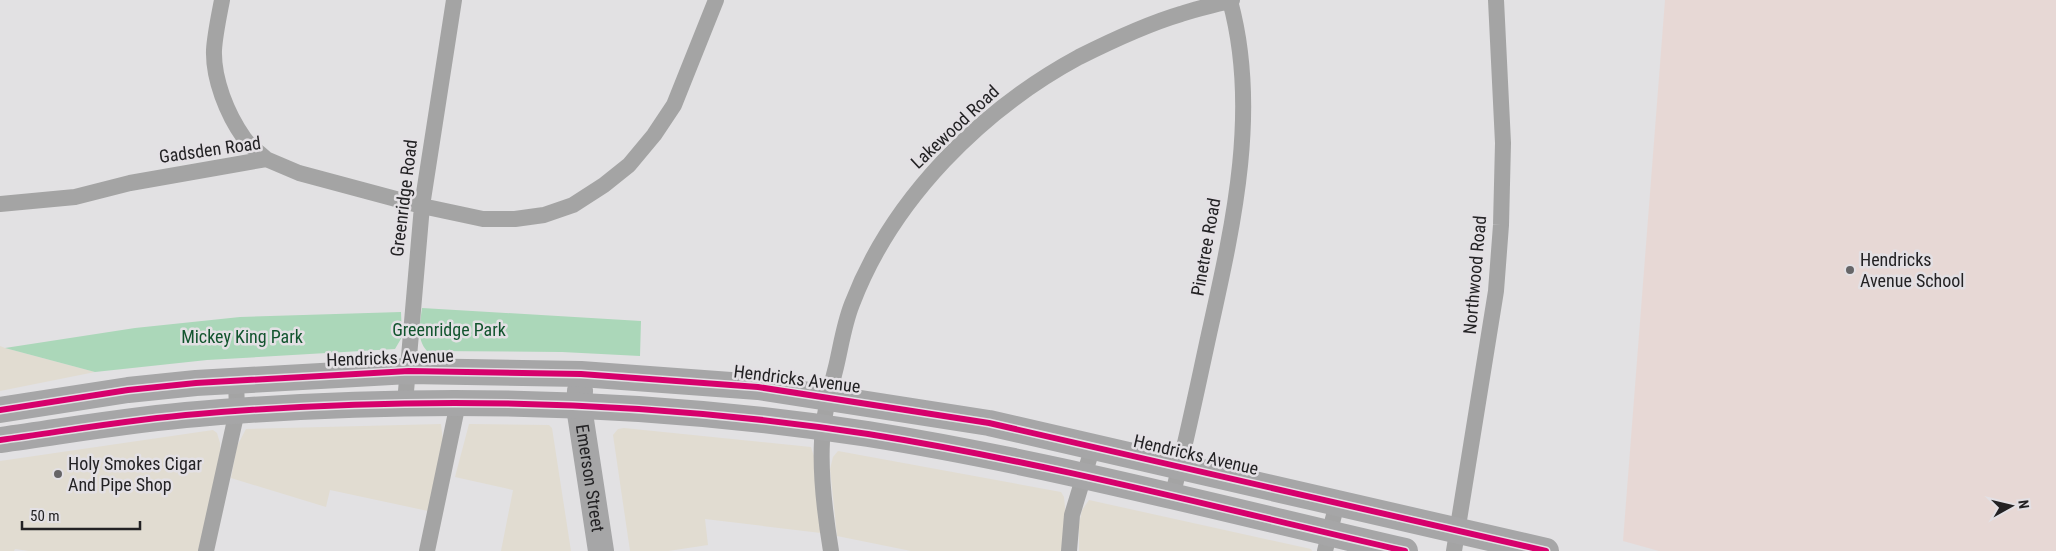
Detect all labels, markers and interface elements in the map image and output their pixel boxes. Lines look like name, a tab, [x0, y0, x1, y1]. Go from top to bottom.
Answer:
street label: Lakewood Road	[906, 81, 1003, 173]
street label: Gadsden Road	[158, 132, 262, 167]
street label: Greenridge Road	[386, 138, 421, 258]
street label: Pinetree Road	[1187, 196, 1224, 298]
street label: Northwood Road	[1459, 215, 1490, 335]
place label: Hendricks Avenue School	[1860, 249, 1965, 291]
marker: Hendricks Avenue School	[1844, 264, 1856, 276]
park label: Greenridge Park	[392, 319, 506, 340]
park label: Mickey King Park	[181, 326, 303, 347]
street label: Hendricks Avenue	[326, 345, 454, 370]
street label: Hendricks Avenue	[733, 360, 862, 397]
street label: Emerson Street	[572, 423, 609, 533]
street label: Hendricks Avenue	[1132, 430, 1261, 479]
place label: Holy Smokes Cigar And Pipe Shop	[68, 453, 202, 495]
marker: Holy Smokes Cigar And Pipe Shop	[52, 468, 64, 480]
north arrow	[1986, 481, 2036, 531]
scale bar	[22, 498, 140, 530]
text: N	[2015, 499, 2032, 510]
text: 50 m	[30, 507, 60, 525]

